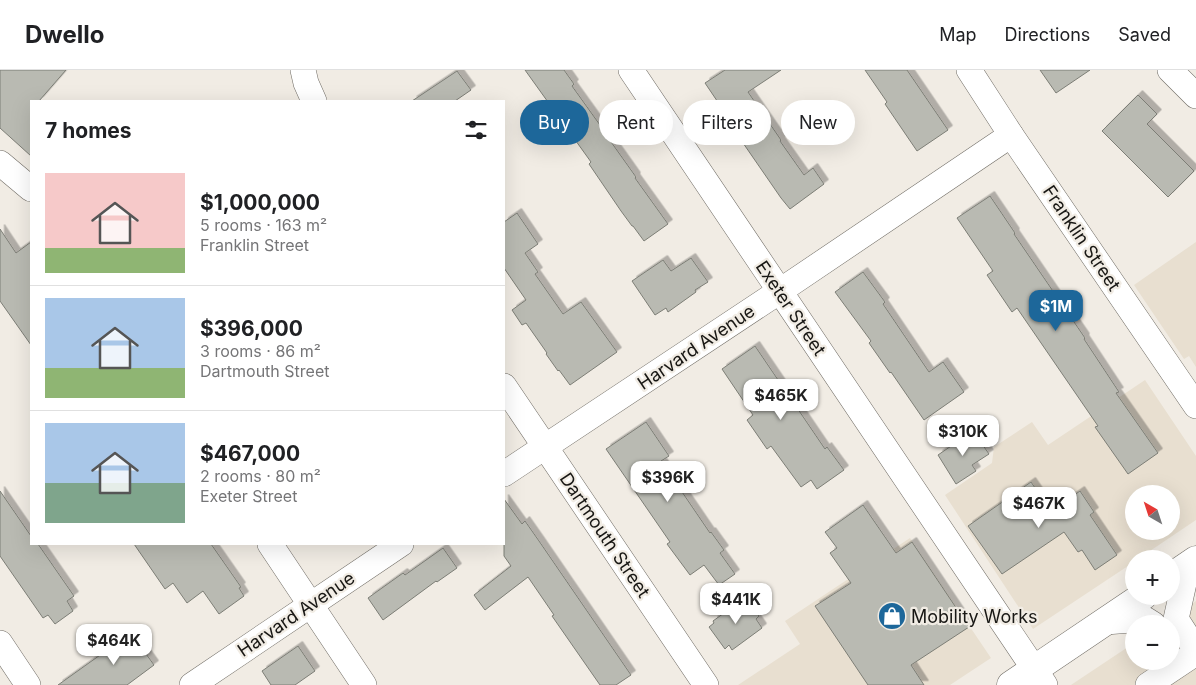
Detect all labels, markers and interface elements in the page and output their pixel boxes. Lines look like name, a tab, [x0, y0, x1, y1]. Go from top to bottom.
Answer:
text: Dwello	[25, 20, 104, 49]
text: Map	[939, 24, 977, 45]
text: Directions	[1005, 24, 1090, 45]
text: Saved	[1118, 24, 1171, 45]
chip: Buy	[520, 100, 589, 145]
chip: Rent	[599, 100, 673, 145]
chip: Filters	[683, 100, 771, 145]
chip: New	[781, 100, 855, 145]
icon: filters	[462, 116, 490, 144]
text: 7 homes	[45, 118, 132, 143]
street label: Franklin Street	[1039, 181, 1125, 295]
text: $1,000,000	[200, 190, 320, 215]
icon: home	[85, 193, 145, 253]
text: 5 rooms · 163 m²	[200, 215, 327, 235]
text: Franklin Street	[200, 235, 309, 255]
street label: Exeter Street	[752, 257, 830, 359]
pin: $1M	[1032, 290, 1080, 332]
text: $1M	[1040, 296, 1072, 316]
street label: Harvard Avenue	[634, 300, 758, 394]
text: $396,000	[200, 316, 303, 341]
icon: home	[85, 318, 145, 378]
text: 3 rooms · 86 m²	[200, 341, 321, 361]
text: Dartmouth Street	[200, 361, 329, 381]
pin: $465K	[746, 378, 816, 421]
text: $465K	[754, 385, 808, 405]
pin: $310K	[928, 414, 998, 457]
text: $310K	[938, 421, 988, 441]
text: $467,000	[200, 441, 300, 466]
icon: home	[85, 443, 145, 503]
pin: $396K	[633, 460, 703, 503]
text: 2 rooms · 80 m²	[200, 466, 321, 486]
text: $396K	[641, 467, 695, 487]
street label: Dartmouth Street	[556, 469, 654, 601]
north arrow	[1125, 485, 1180, 540]
map controls	[1125, 485, 1180, 670]
text: Exeter Street	[200, 486, 297, 506]
pin: $467K	[1004, 486, 1074, 529]
text: $467K	[1013, 493, 1065, 513]
button: +	[1125, 550, 1180, 605]
street label: Harvard Avenue	[234, 567, 358, 661]
pin: $441K	[701, 582, 771, 625]
text: $441K	[711, 589, 761, 609]
shop icon: Mobility Works	[877, 601, 907, 631]
place label: Mobility Works	[911, 606, 1038, 627]
button: −	[1125, 615, 1180, 670]
pin: $464K	[79, 624, 149, 666]
text: $464K	[87, 630, 141, 650]

